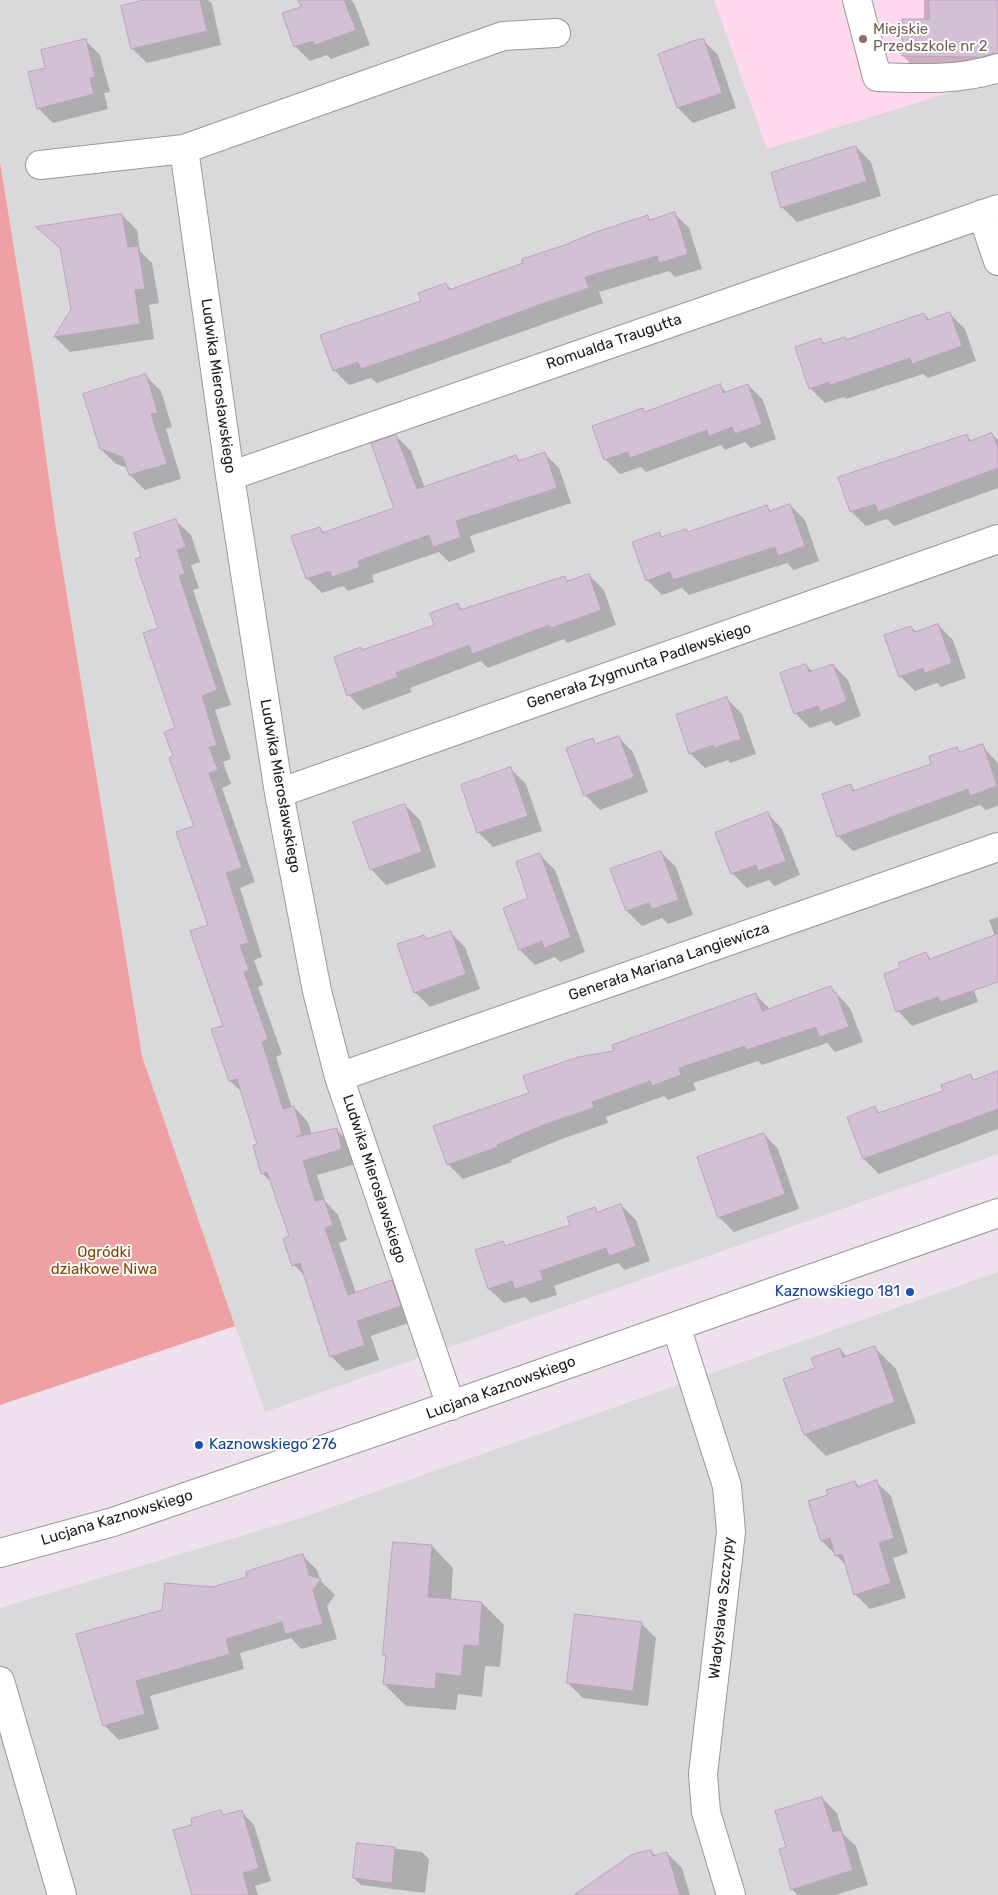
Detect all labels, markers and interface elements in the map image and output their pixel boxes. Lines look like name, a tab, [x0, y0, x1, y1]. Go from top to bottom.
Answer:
place label: Miejskie Przedszkole nr 2	[873, 21, 987, 56]
marker: Miejskie Przedszkole nr 2	[857, 33, 869, 45]
street label: Ludwika Mierosławskiego	[197, 297, 239, 475]
street label: Romualda Traugutta	[544, 310, 684, 374]
street label: Generała Zygmunta Padlewskiego	[524, 619, 754, 713]
street label: Ludwika Mierosławskiego	[256, 698, 304, 874]
street label: Generała Mariana Langiewicza	[566, 919, 772, 1005]
street label: Ludwika Mierosławskiego	[338, 1092, 410, 1266]
park label: Ogródki działkowe Niwa	[51, 1244, 157, 1279]
place label: Kaznowskiego 181	[775, 1283, 900, 1301]
marker: Kaznowskiego 181	[904, 1286, 916, 1298]
street label: Lucjana Kaznowskiego	[424, 1353, 578, 1423]
place label: Kaznowskiego 276	[209, 1436, 337, 1454]
marker: Kaznowskiego 276	[193, 1439, 205, 1451]
street label: Lucjana Kaznowskiego	[39, 1486, 195, 1550]
street label: Władysława Szczypy	[706, 1536, 738, 1680]

